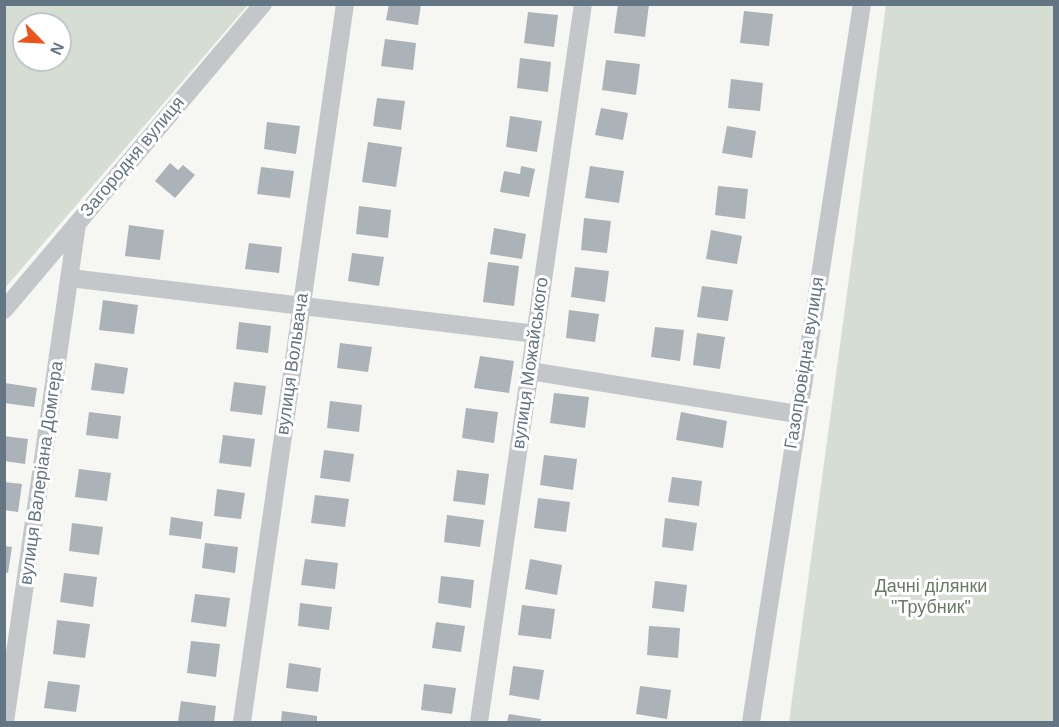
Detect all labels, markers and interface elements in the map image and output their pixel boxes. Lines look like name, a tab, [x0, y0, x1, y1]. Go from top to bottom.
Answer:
north arrow	[12, 12, 72, 72]
text: N	[47, 40, 67, 57]
street label: Загородня вулиця	[76, 93, 190, 221]
street label: Газопровідна вулиця	[781, 275, 829, 451]
street label: вулиця Можайського	[508, 276, 554, 450]
street label: вулиця Вольвача	[272, 292, 314, 436]
street label: вулиця Валеріана Домгера	[16, 360, 68, 586]
park label: Дачні ділянки "Трубник"	[875, 576, 987, 618]

